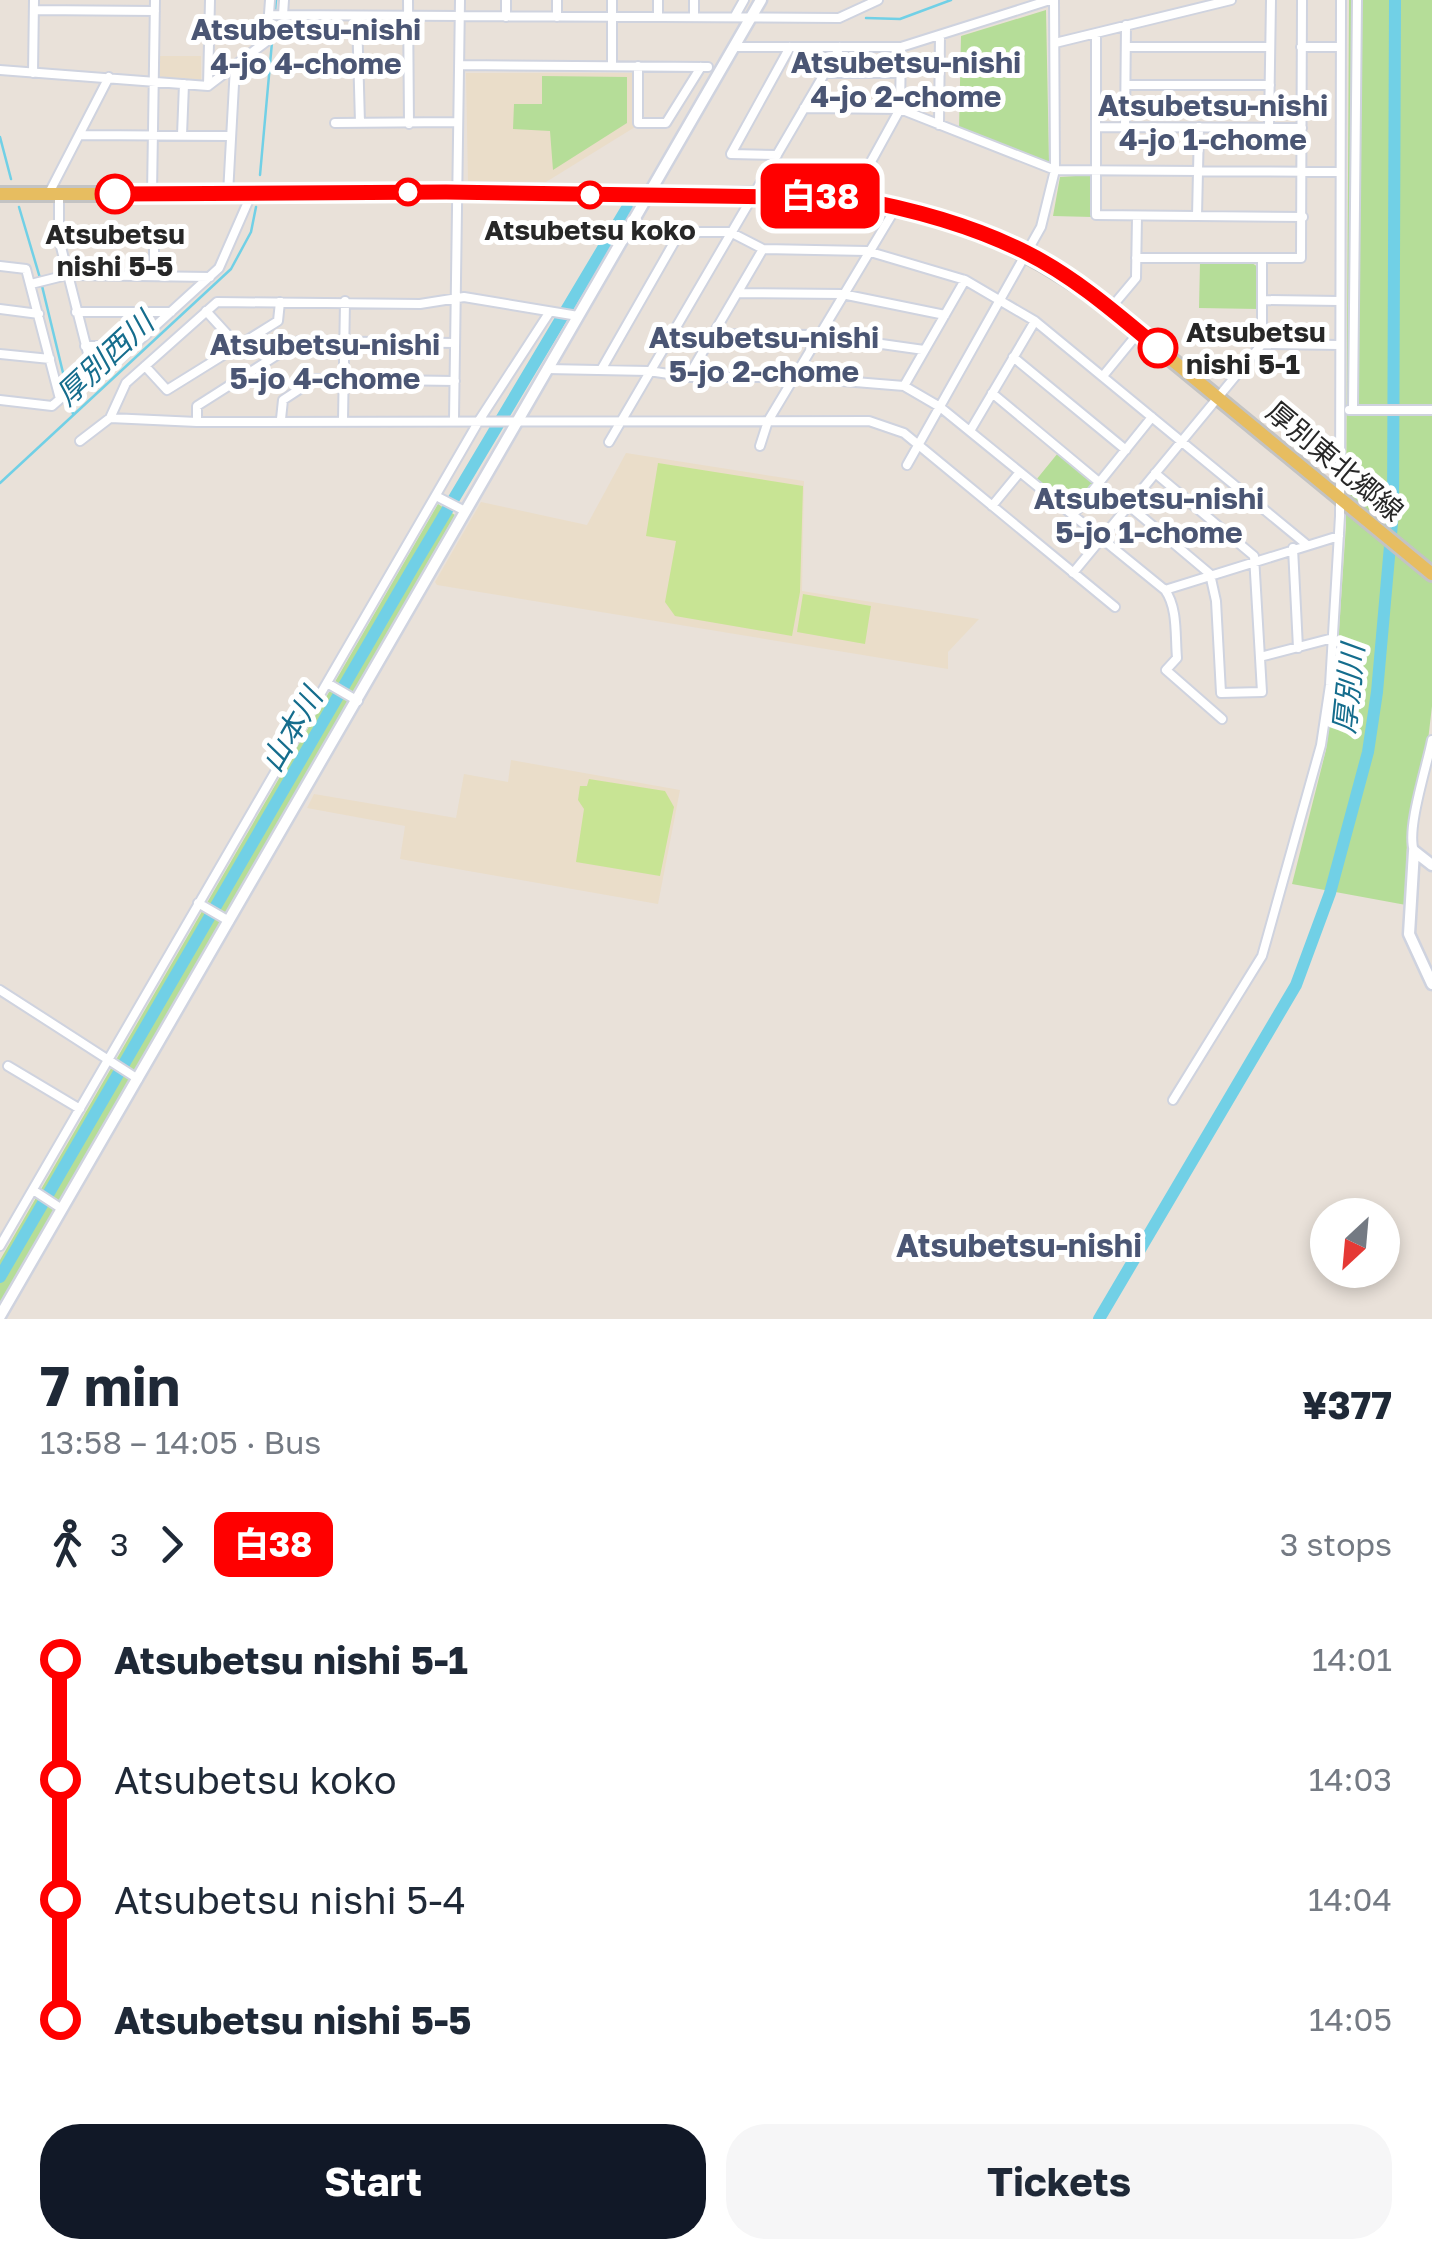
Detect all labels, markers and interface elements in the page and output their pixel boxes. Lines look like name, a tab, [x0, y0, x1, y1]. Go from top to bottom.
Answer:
district label: Atsubetsu-nishi 4-jo 4-chome	[191, 11, 421, 81]
district label: Atsubetsu-nishi 4-jo 2-chome	[791, 44, 1021, 114]
district label: Atsubetsu-nishi 4-jo 1-chome	[1098, 87, 1328, 157]
line badge: 白38	[762, 164, 878, 228]
marker: Atsubetsu nishi 5-5	[96, 175, 134, 213]
text: 白38	[781, 175, 859, 217]
unlabelled marker	[395, 179, 421, 205]
marker: Atsubetsu koko	[577, 182, 603, 208]
place label: Atsubetsu koko	[484, 213, 696, 246]
place label: Atsubetsu nishi 5-5	[45, 217, 185, 282]
water label: 厚別西川	[48, 302, 163, 412]
place label: Atsubetsu nishi 5-1	[1186, 315, 1326, 380]
district label: Atsubetsu-nishi 5-jo 2-chome	[649, 319, 879, 389]
district label: Atsubetsu-nishi 5-jo 4-chome	[210, 326, 440, 396]
marker: Atsubetsu nishi 5-1	[1139, 329, 1177, 367]
street label: 厚別東北郷線	[1260, 394, 1410, 527]
district label: Atsubetsu-nishi 5-jo 1-chome	[1034, 480, 1264, 550]
water label: 厚別川	[1325, 639, 1371, 736]
water label: 山本川	[253, 679, 331, 777]
north arrow	[1310, 1198, 1400, 1288]
map controls	[1310, 1198, 1400, 1288]
district label: Atsubetsu-nishi	[896, 1226, 1142, 1264]
text: 7 min	[40, 1352, 180, 1418]
text: ¥377	[1302, 1382, 1392, 1427]
text: 13:58 – 14:05 · Bus	[40, 1423, 321, 1461]
icon: walk	[40, 1517, 95, 1572]
icon: forward	[144, 1517, 199, 1572]
text: 白38	[234, 1523, 313, 1565]
text: 3	[110, 1525, 129, 1563]
text: 3 stops	[1280, 1525, 1392, 1563]
text: Atsubetsu nishi 5-1	[114, 1637, 468, 1682]
text: 14:01	[1312, 1640, 1392, 1678]
text: Atsubetsu koko	[114, 1757, 397, 1802]
text: 14:03	[1309, 1760, 1392, 1798]
text: Atsubetsu nishi 5-4	[114, 1877, 466, 1922]
text: 14:04	[1308, 1880, 1392, 1918]
text: Atsubetsu nishi 5-5	[114, 1997, 472, 2042]
text: 14:05	[1309, 2000, 1392, 2038]
button: Start	[40, 2124, 706, 2239]
button: Tickets	[726, 2124, 1392, 2239]

